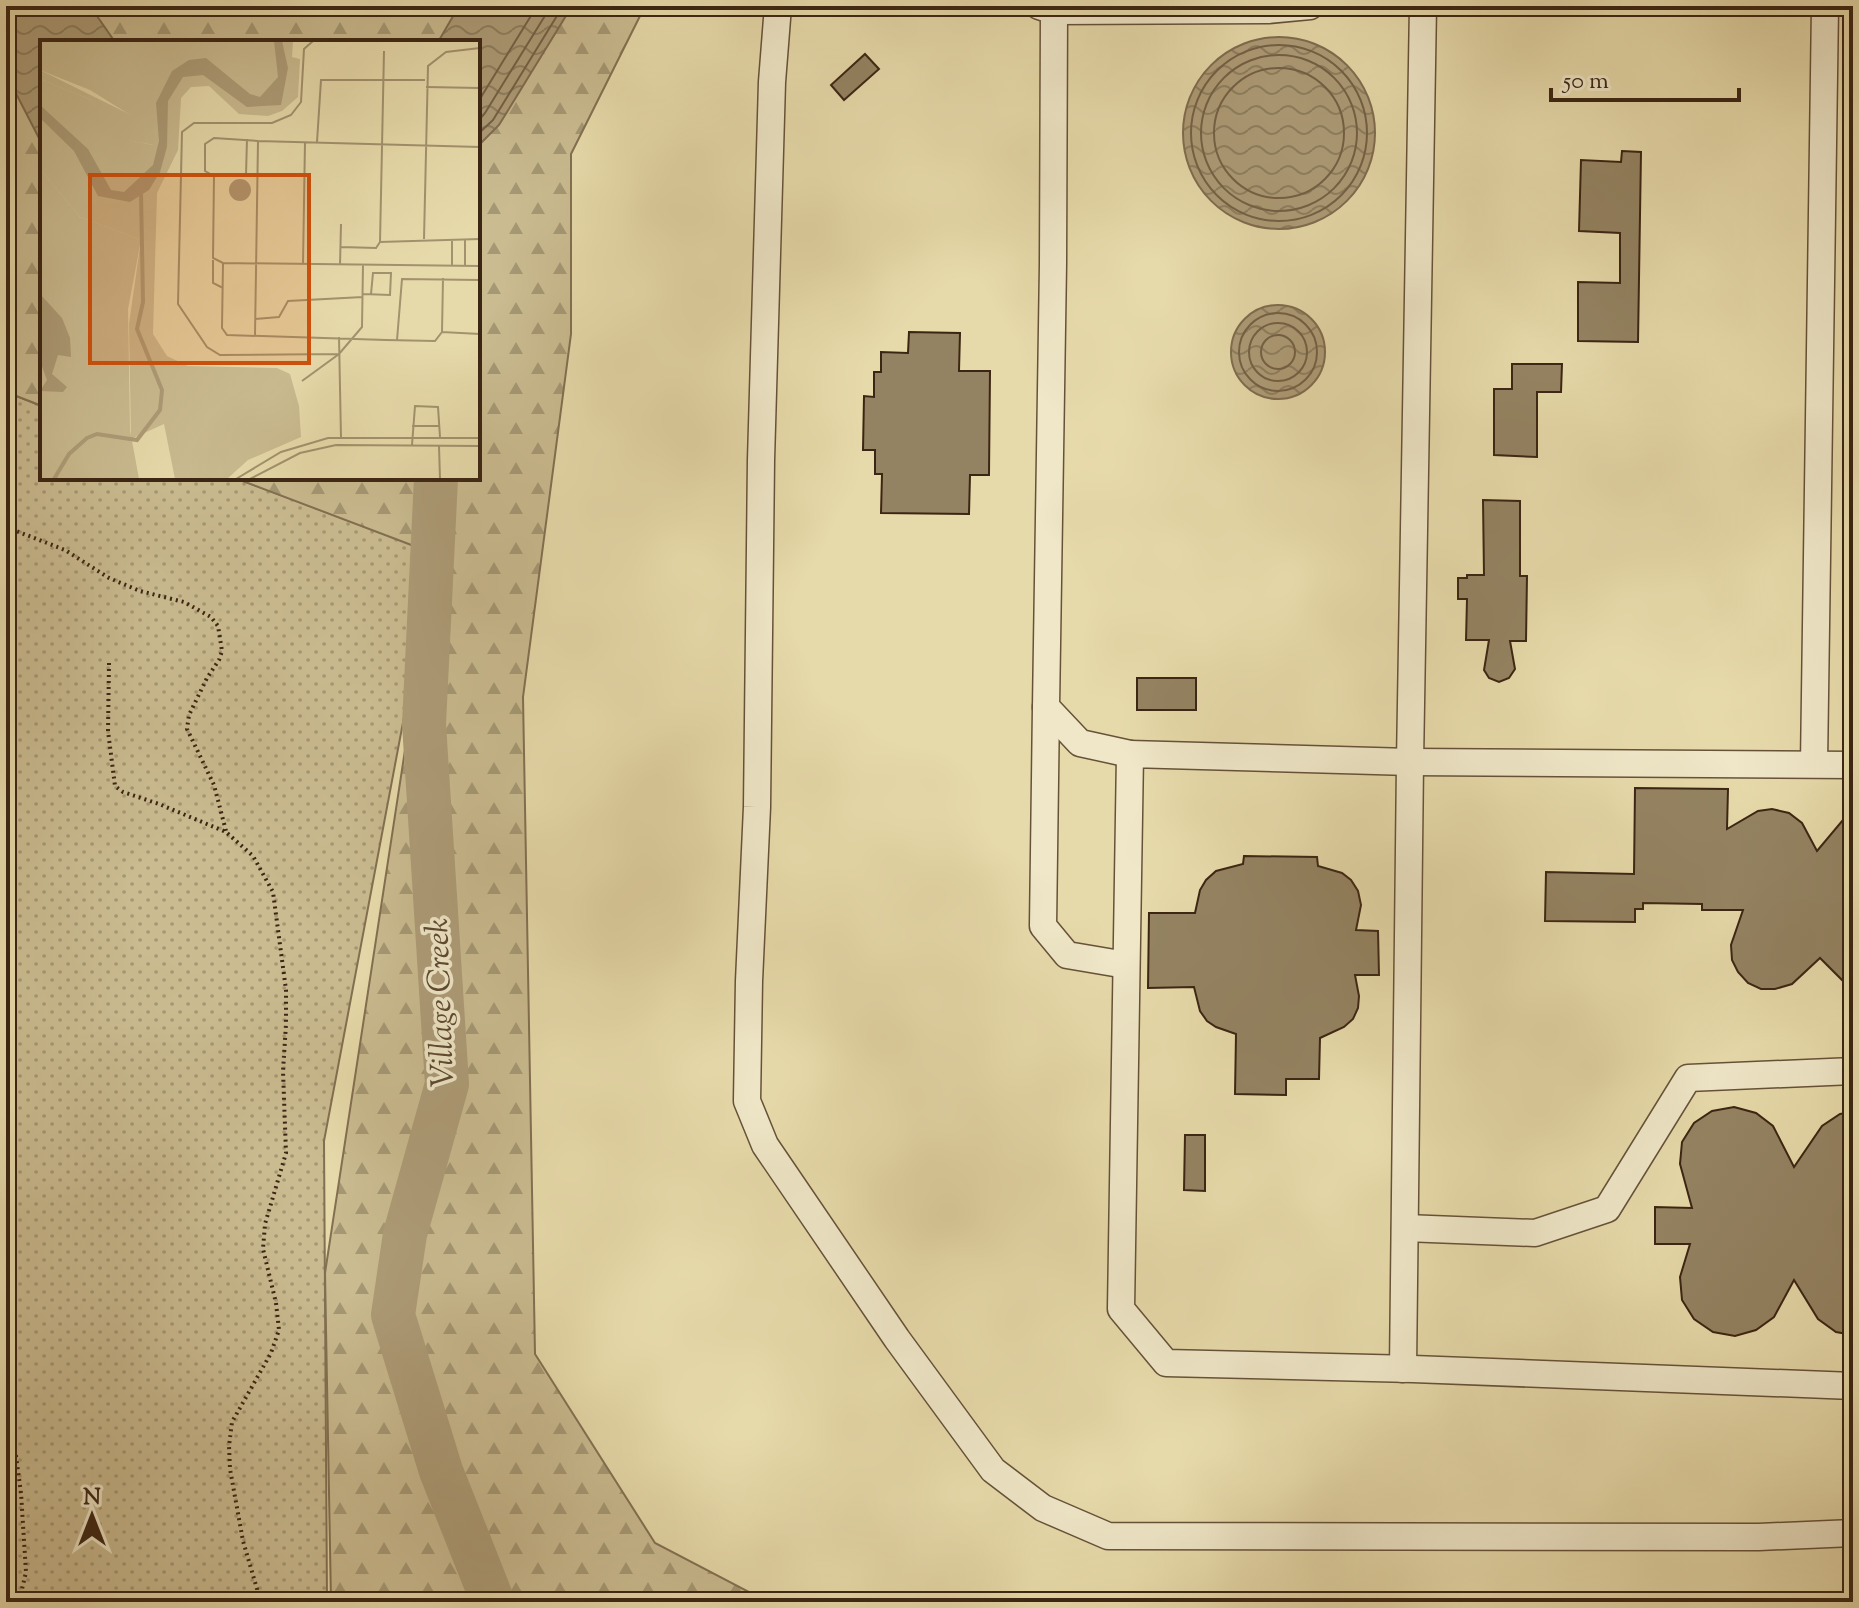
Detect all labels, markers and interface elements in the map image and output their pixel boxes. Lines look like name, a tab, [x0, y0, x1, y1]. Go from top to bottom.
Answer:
inset map	[40, 40, 480, 480]
scale bar	[1551, 52, 1739, 102]
text: 50 m	[1561, 65, 1609, 99]
water label: Village Creek	[416, 918, 468, 1088]
north arrow	[52, 1476, 132, 1556]
text: N	[83, 1483, 101, 1515]

